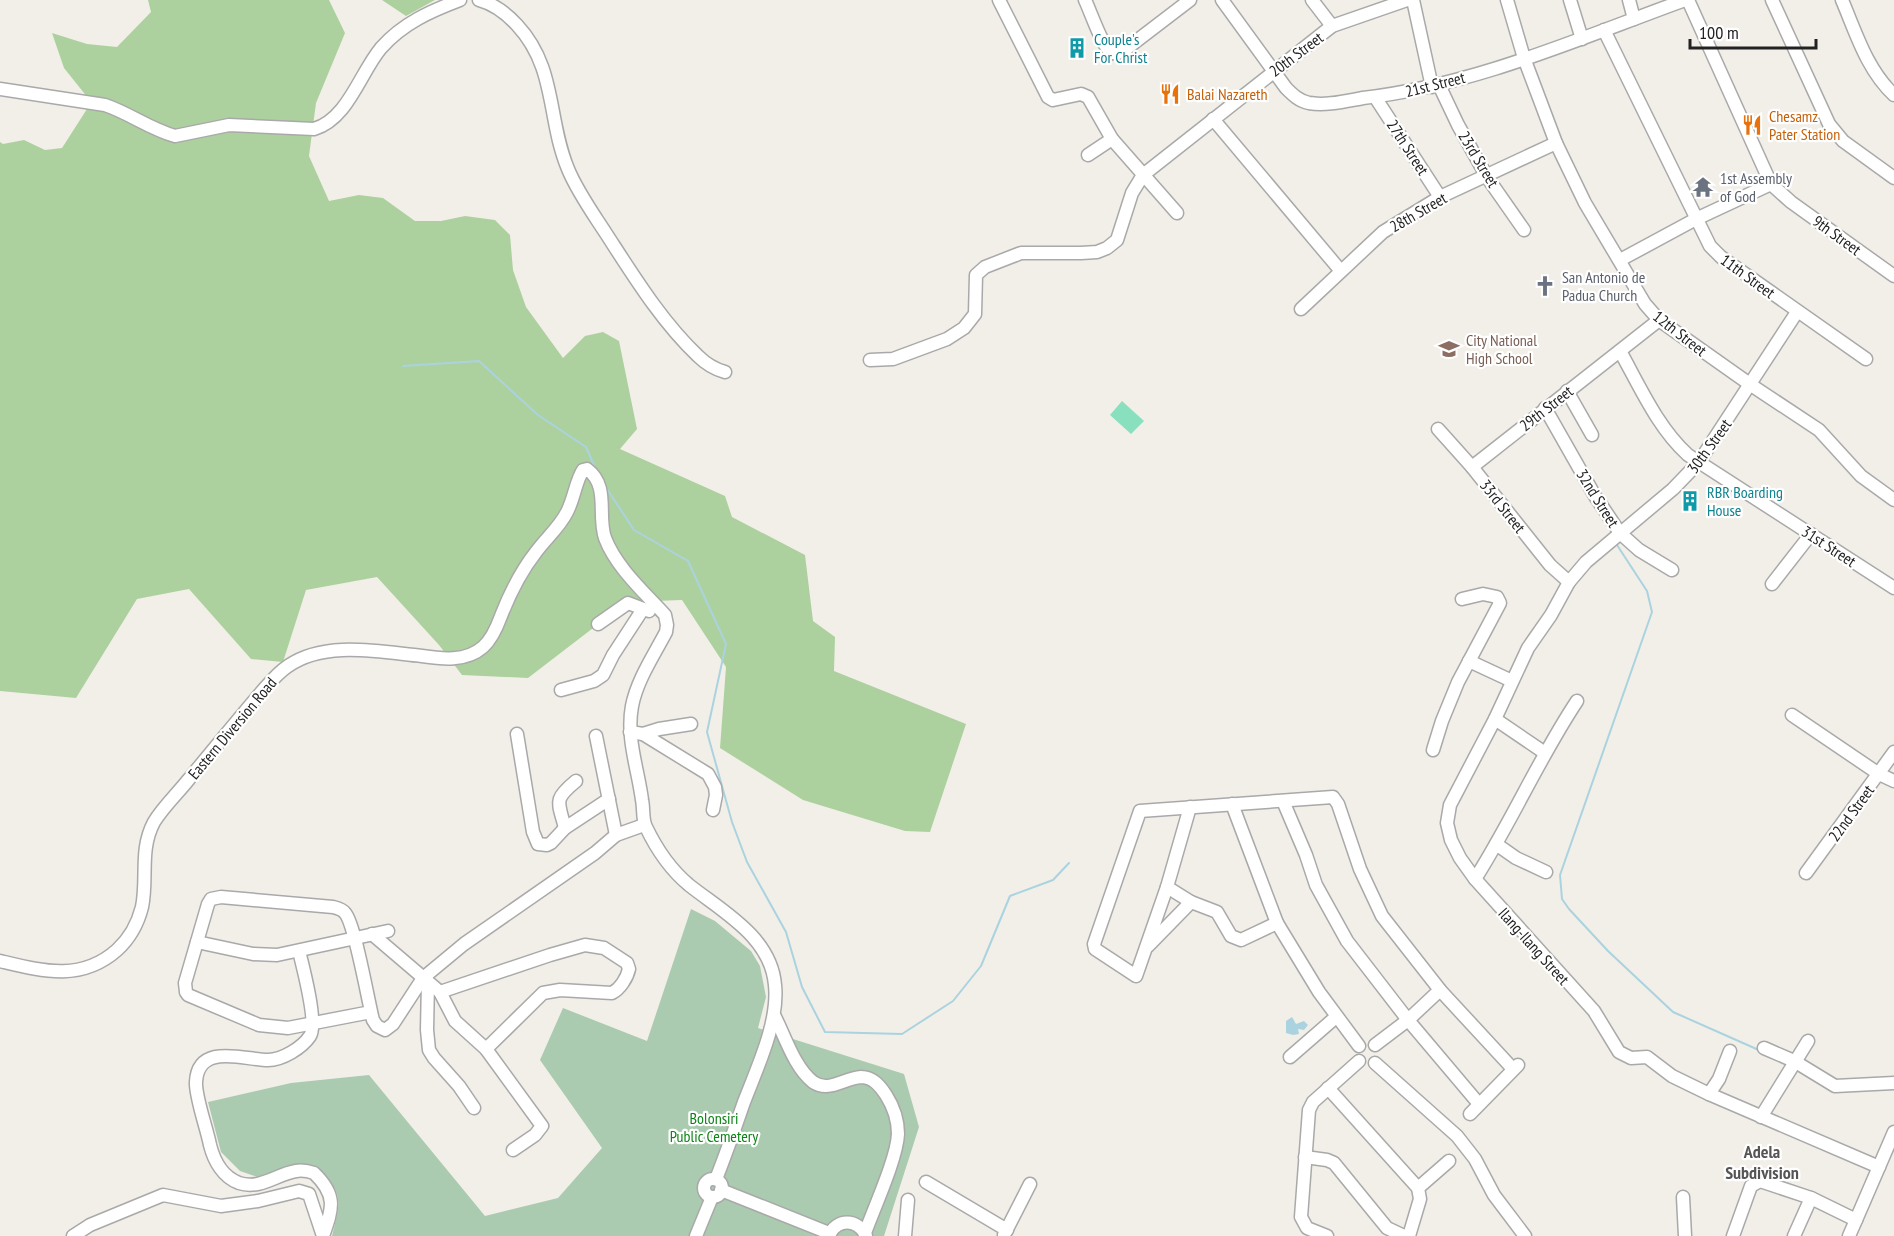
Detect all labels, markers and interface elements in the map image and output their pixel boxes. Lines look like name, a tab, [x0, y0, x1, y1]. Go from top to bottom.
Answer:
scale bar	[1690, 12, 1816, 50]
text: 100 m	[1699, 21, 1739, 44]
street label: 20th Street	[1265, 27, 1327, 81]
place label: Couple's For Christ	[1094, 29, 1148, 67]
building icon: Couple's For Christ	[1065, 36, 1089, 60]
street label: 21st Street	[1403, 67, 1467, 101]
restaurant icon: Balai Nazareth	[1158, 82, 1182, 106]
place label: Balai Nazareth	[1187, 84, 1268, 104]
place label: Chesamz Pater Station	[1769, 106, 1840, 144]
restaurant icon: Chesamz Pater Station	[1740, 113, 1764, 137]
street label: 27th Street	[1383, 115, 1434, 179]
street label: 23rd Street	[1454, 127, 1504, 191]
place label: 1st Assembly of God	[1720, 168, 1792, 206]
temple icon: 1st Assembly of God	[1691, 175, 1715, 199]
street label: 28th Street	[1386, 187, 1451, 236]
street label: 9th Street	[1809, 211, 1866, 260]
street label: 11th Street	[1717, 250, 1780, 303]
place label: San Antonio de Padua Church	[1562, 267, 1645, 305]
church icon: San Antonio de Padua Church	[1533, 274, 1557, 298]
street label: 12th Street	[1649, 306, 1711, 360]
place label: City National High School	[1466, 330, 1537, 368]
school or university icon: City National High School	[1437, 337, 1461, 361]
street label: 29th Street	[1515, 381, 1577, 435]
street label: 30th Street	[1683, 414, 1736, 477]
street label: 32nd Street	[1572, 465, 1624, 531]
street label: 33rd Street	[1476, 475, 1530, 537]
place label: RBR Boarding House	[1707, 482, 1783, 520]
building icon: RBR Boarding House	[1678, 489, 1702, 513]
street label: 31st Street	[1798, 521, 1860, 571]
street label: Eastern Diversion Road	[184, 673, 280, 783]
street label: 22nd Street	[1824, 780, 1879, 845]
street label: Ilang-Ilang Street	[1494, 903, 1574, 989]
park label: Bolonsiri Public Cemetery	[670, 1108, 758, 1146]
district label: Adela Subdivision	[1725, 1140, 1799, 1184]

